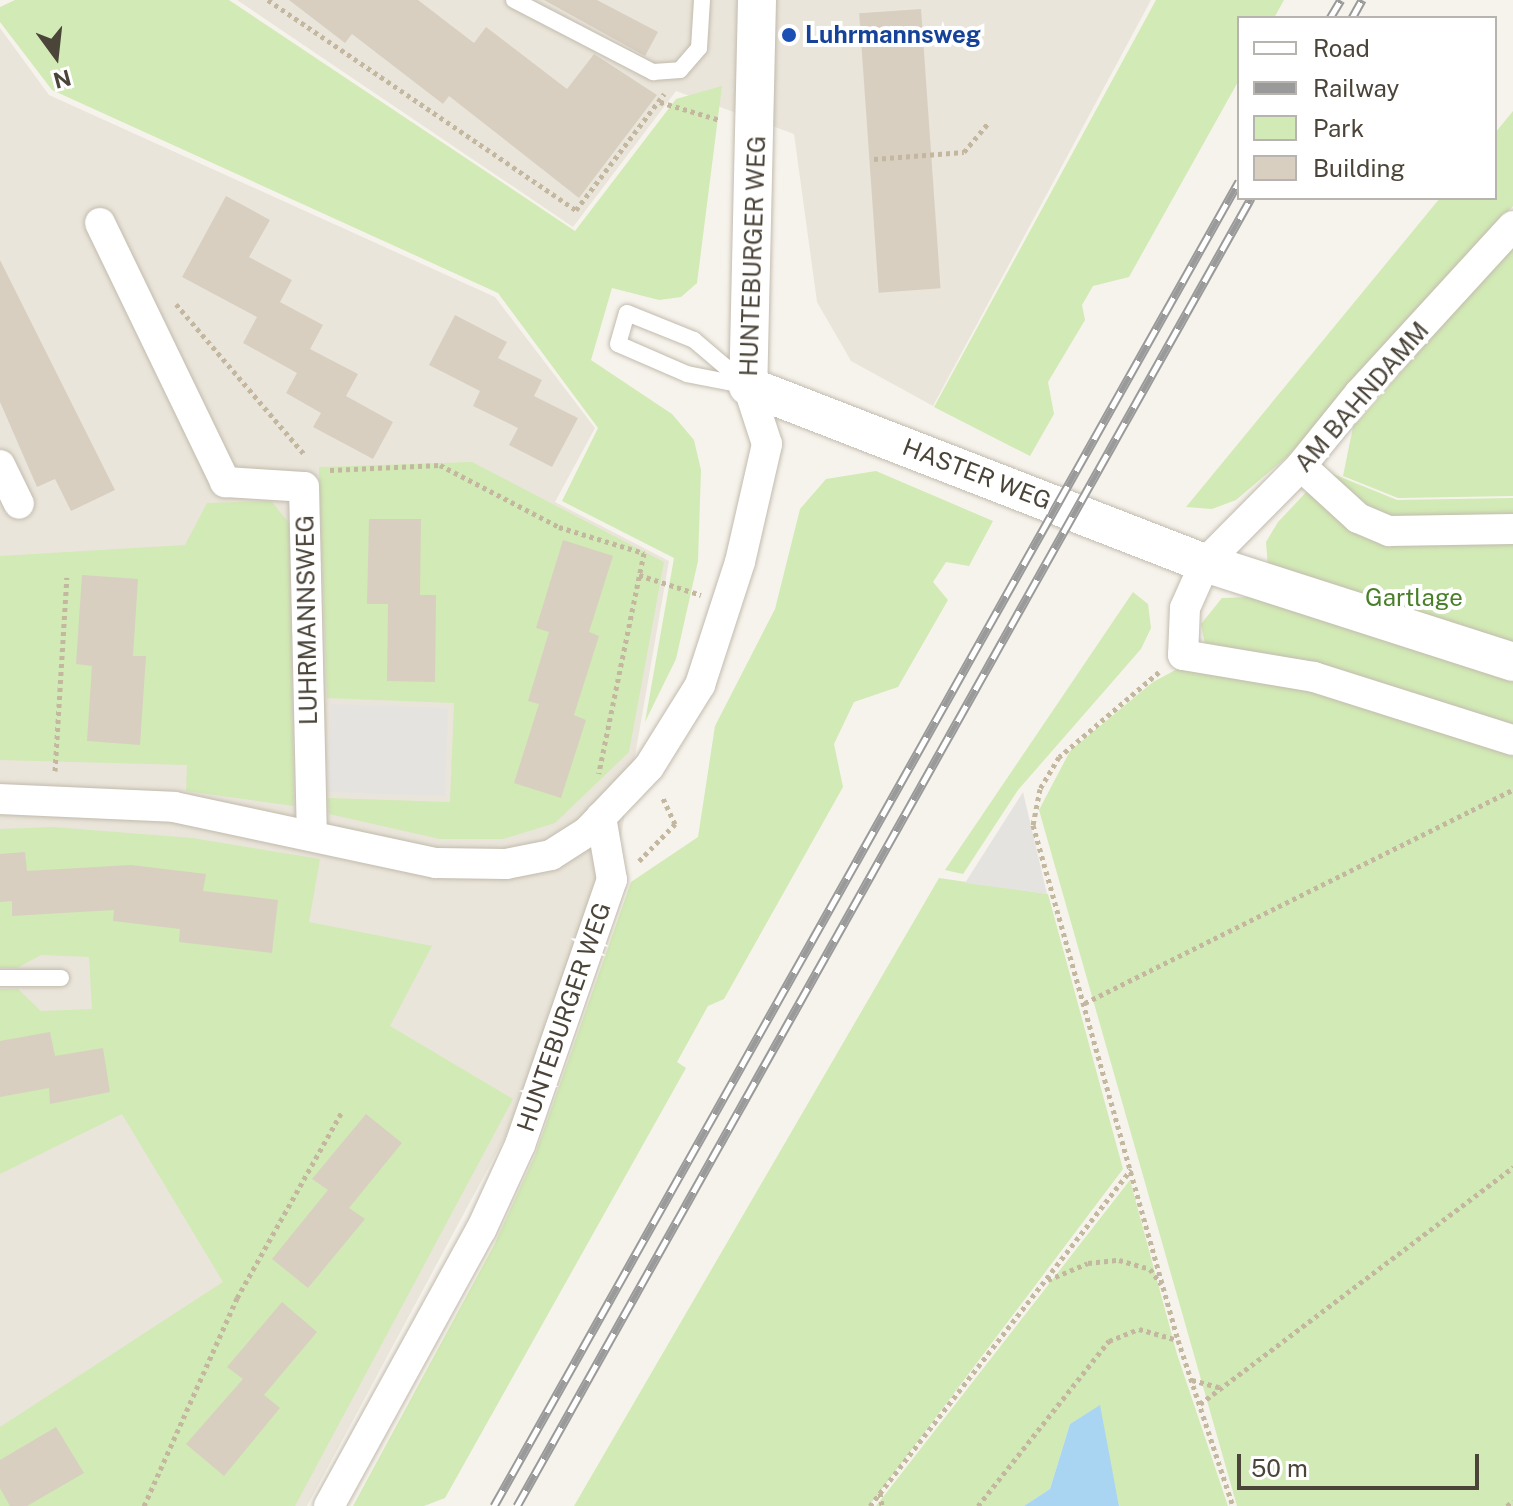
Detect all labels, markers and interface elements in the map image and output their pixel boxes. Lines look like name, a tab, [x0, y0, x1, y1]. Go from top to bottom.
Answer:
north arrow	[16, 16, 96, 96]
legend	[1237, 16, 1497, 200]
place label: Luhrmannsweg	[805, 21, 981, 49]
marker: Luhrmannsweg	[780, 26, 798, 44]
text: Road	[1313, 34, 1370, 62]
text: N	[51, 64, 74, 94]
text: Railway	[1313, 74, 1399, 102]
text: Park	[1313, 114, 1364, 142]
street label: HUNTEBURGER WEG	[734, 135, 772, 377]
text: Building	[1313, 154, 1405, 182]
street label: AM BAHNDAMM	[1289, 316, 1435, 478]
street label: HASTER WEG	[898, 432, 1056, 516]
street label: LUHRMANNSWEG	[291, 515, 323, 725]
park label: Gartlage	[1365, 584, 1463, 612]
street label: HUNTEBURGER WEG	[511, 898, 617, 1136]
scale bar	[1241, 1438, 1483, 1488]
text: 50 m	[1251, 1454, 1308, 1482]

